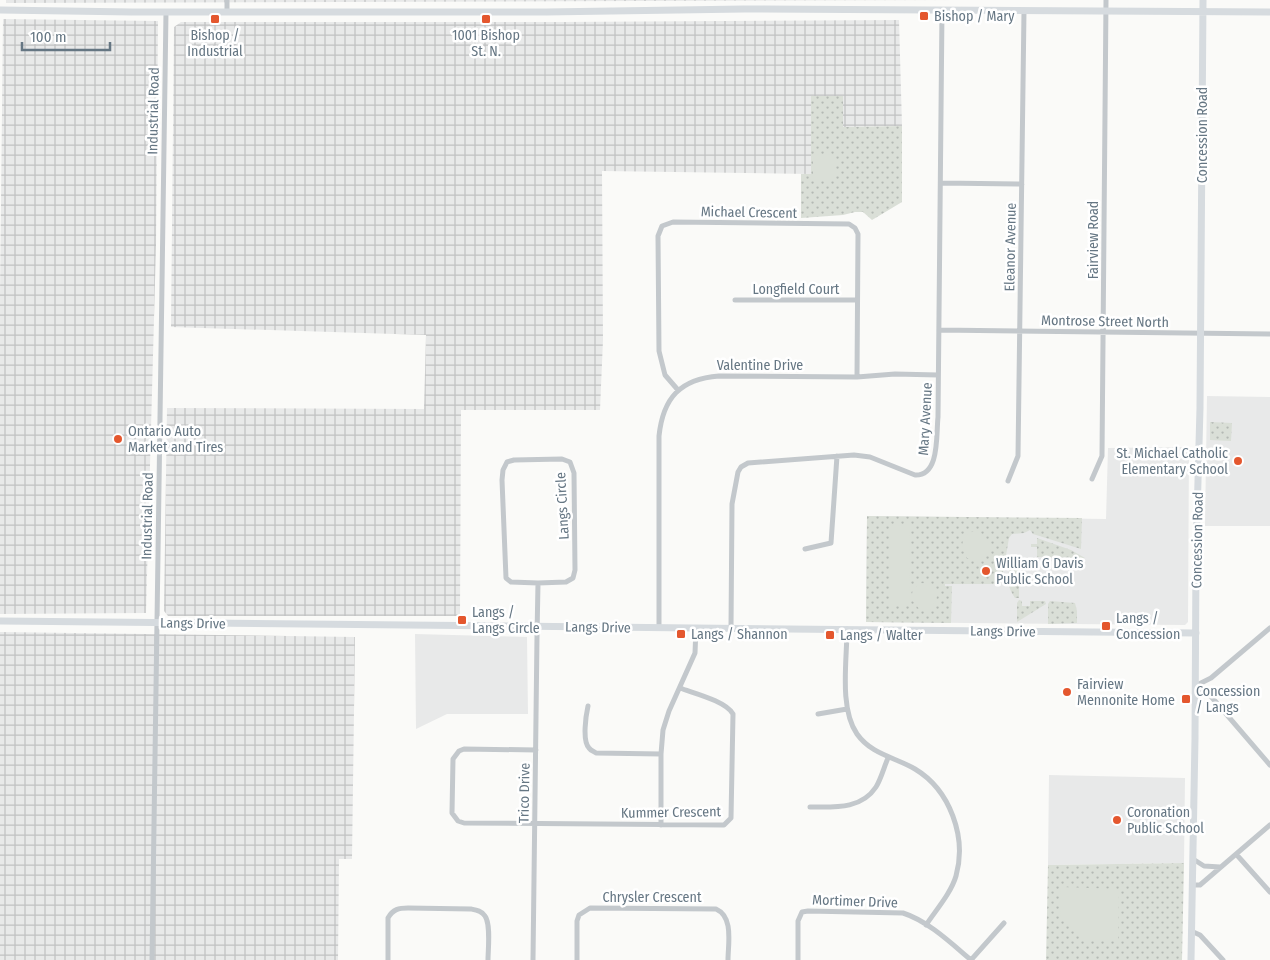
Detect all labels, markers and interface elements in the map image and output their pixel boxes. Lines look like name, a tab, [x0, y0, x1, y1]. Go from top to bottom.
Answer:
place label: Bishop / Mary	[934, 8, 1015, 25]
marker: Bishop / Mary	[918, 10, 930, 22]
marker: Bishop / Industrial	[209, 13, 221, 25]
marker: 1001 Bishop St. N.	[480, 13, 492, 25]
scale bar	[22, 20, 110, 52]
place label: Bishop / Industrial	[187, 27, 243, 60]
place label: 1001 Bishop St. N.	[452, 27, 520, 60]
text: 100 m	[30, 28, 67, 46]
street label: Industrial Road	[144, 67, 163, 155]
street label: Concession Road	[1194, 87, 1211, 183]
street label: Fairview Road	[1085, 201, 1102, 279]
street label: Eleanor Avenue	[1001, 202, 1020, 292]
street label: Michael Crescent	[701, 203, 798, 222]
street label: Longfield Court	[753, 281, 840, 298]
street label: Montrose Street North	[1041, 312, 1169, 331]
street label: Valentine Drive	[717, 357, 803, 374]
street label: Mary Avenue	[915, 382, 936, 456]
place label: Ontario Auto Market and Tires	[128, 423, 223, 456]
marker: Ontario Auto Market and Tires	[112, 433, 124, 445]
place label: St. Michael Catholic Elementary School	[1116, 445, 1228, 478]
marker: St. Michael Catholic Elementary School	[1232, 455, 1244, 467]
street label: Industrial Road	[138, 472, 157, 560]
street label: Langs Circle	[552, 472, 573, 540]
street label: Concession Road	[1188, 492, 1207, 588]
place label: William G Davis Public School	[996, 555, 1084, 588]
marker: William G Davis Public School	[980, 565, 992, 577]
place label: Langs / Langs Circle	[472, 604, 540, 637]
place label: Langs / Concession	[1116, 610, 1180, 643]
street label: Langs Drive	[160, 614, 226, 633]
marker: Langs / Langs Circle	[456, 614, 468, 626]
street label: Langs Drive	[565, 618, 631, 637]
marker: Langs / Concession	[1100, 620, 1112, 632]
street label: Langs Drive	[970, 622, 1036, 641]
place label: Langs / Shannon	[691, 626, 788, 643]
place label: Langs / Walter	[840, 627, 923, 644]
marker: Langs / Shannon	[675, 628, 687, 640]
marker: Langs / Walter	[824, 629, 836, 641]
place label: Fairview Mennonite Home	[1077, 676, 1175, 709]
place label: Concession / Langs	[1196, 683, 1260, 716]
marker: Fairview Mennonite Home	[1061, 686, 1073, 698]
marker: Concession / Langs	[1180, 693, 1192, 705]
street label: Trico Drive	[515, 763, 534, 823]
street label: Kummer Crescent	[621, 803, 722, 822]
place label: Coronation Public School	[1127, 804, 1204, 837]
marker: Coronation Public School	[1111, 814, 1123, 826]
street label: Chrysler Crescent	[603, 889, 702, 906]
street label: Mortimer Drive	[812, 892, 898, 911]

